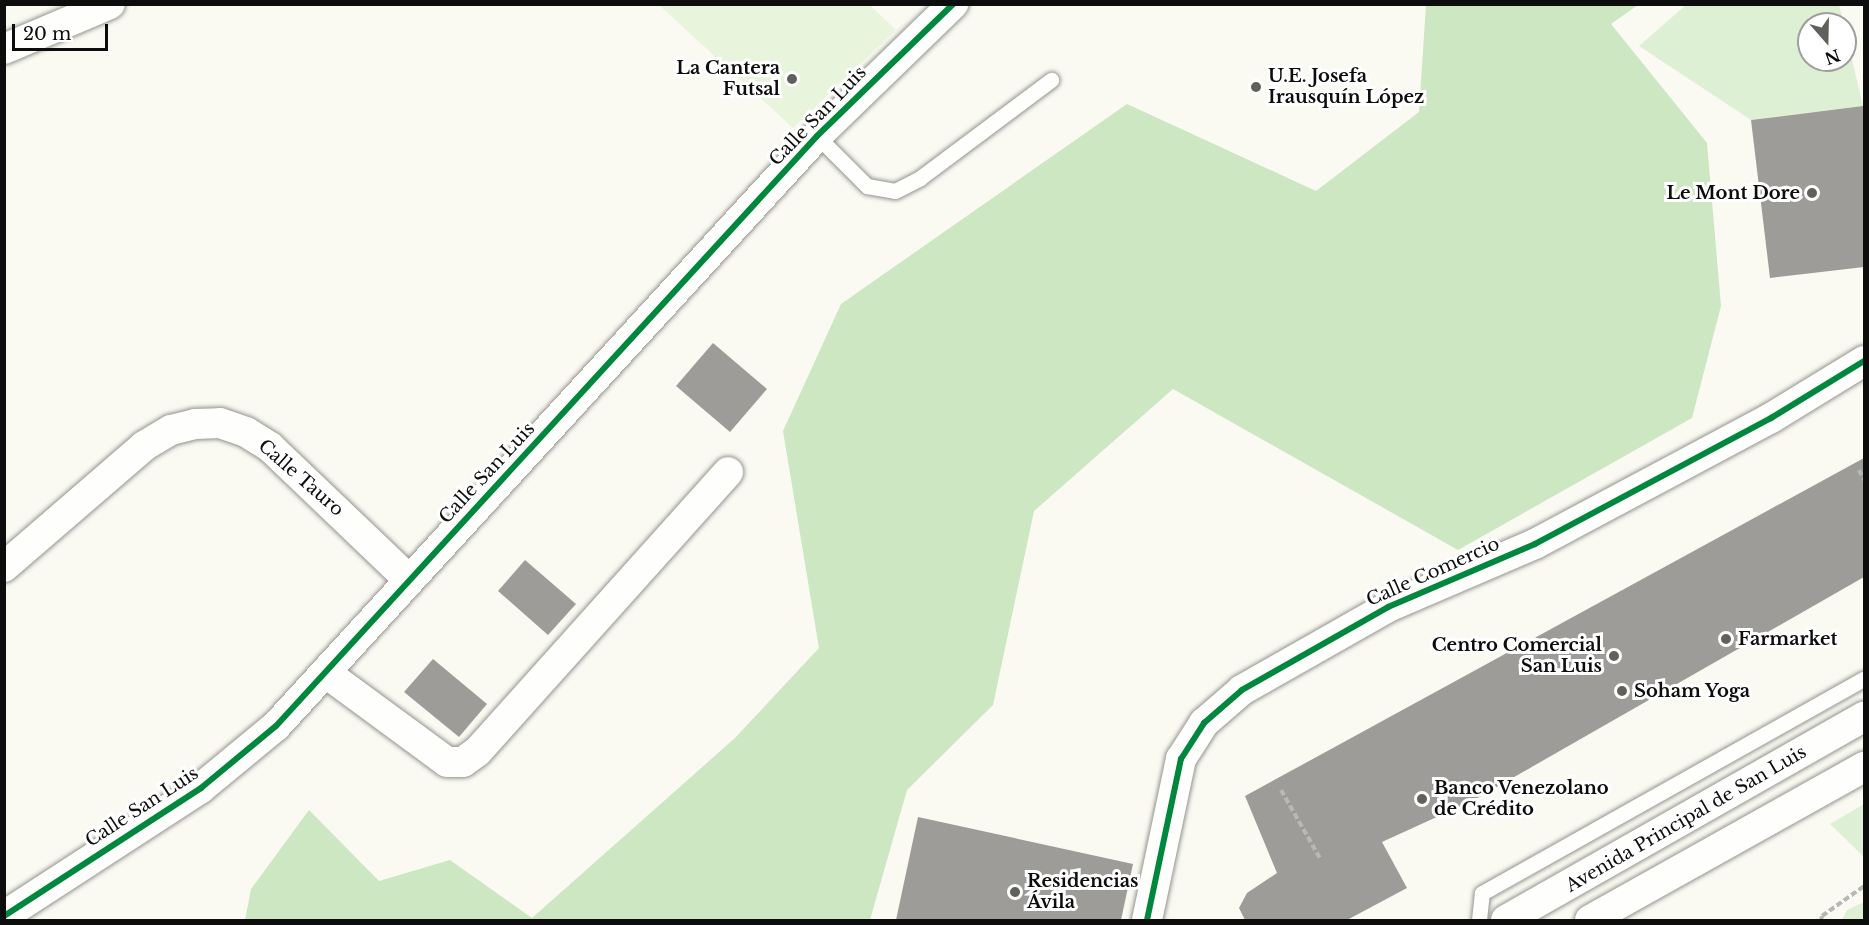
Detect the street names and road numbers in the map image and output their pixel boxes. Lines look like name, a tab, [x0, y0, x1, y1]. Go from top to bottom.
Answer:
street label: Calle San Luis	[765, 62, 871, 170]
street label: Calle San Luis	[435, 418, 539, 528]
street label: Calle Tauro	[254, 435, 348, 521]
street label: Calle Comercio	[1363, 533, 1503, 611]
street label: Avenida Principal de San Luis	[1562, 741, 1810, 897]
street label: Calle San Luis	[82, 762, 202, 852]

